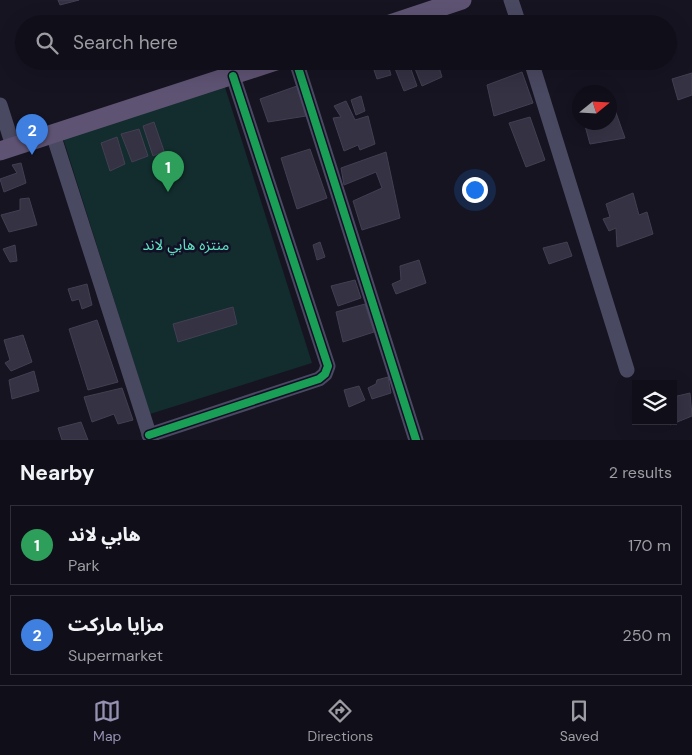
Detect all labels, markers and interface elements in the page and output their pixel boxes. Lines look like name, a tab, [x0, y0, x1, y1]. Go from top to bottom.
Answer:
search box	[15, 15, 677, 70]
icon: search	[33, 29, 61, 57]
text: Search here	[73, 30, 178, 55]
north arrow	[572, 85, 617, 130]
pin: 2	[16, 114, 48, 155]
pin: 1	[152, 151, 184, 192]
your location	[462, 177, 488, 203]
park label: منتزه هابي لاند	[143, 235, 229, 256]
map controls	[632, 380, 677, 425]
button: layers	[632, 380, 677, 425]
text: Nearby	[20, 459, 94, 487]
text: 2 results	[609, 462, 672, 483]
text: هابي لاند	[68, 522, 141, 547]
text: 1	[34, 535, 40, 556]
text: 170 m	[628, 535, 671, 556]
text: Park	[68, 555, 100, 576]
text: مزايا ماركت	[68, 612, 164, 637]
text: 2	[32, 625, 42, 646]
text: 250 m	[623, 625, 671, 646]
text: Supermarket	[68, 645, 163, 666]
tab: Map	[93, 697, 121, 745]
tab: Directions	[308, 697, 373, 745]
tab: Saved	[560, 697, 599, 745]

